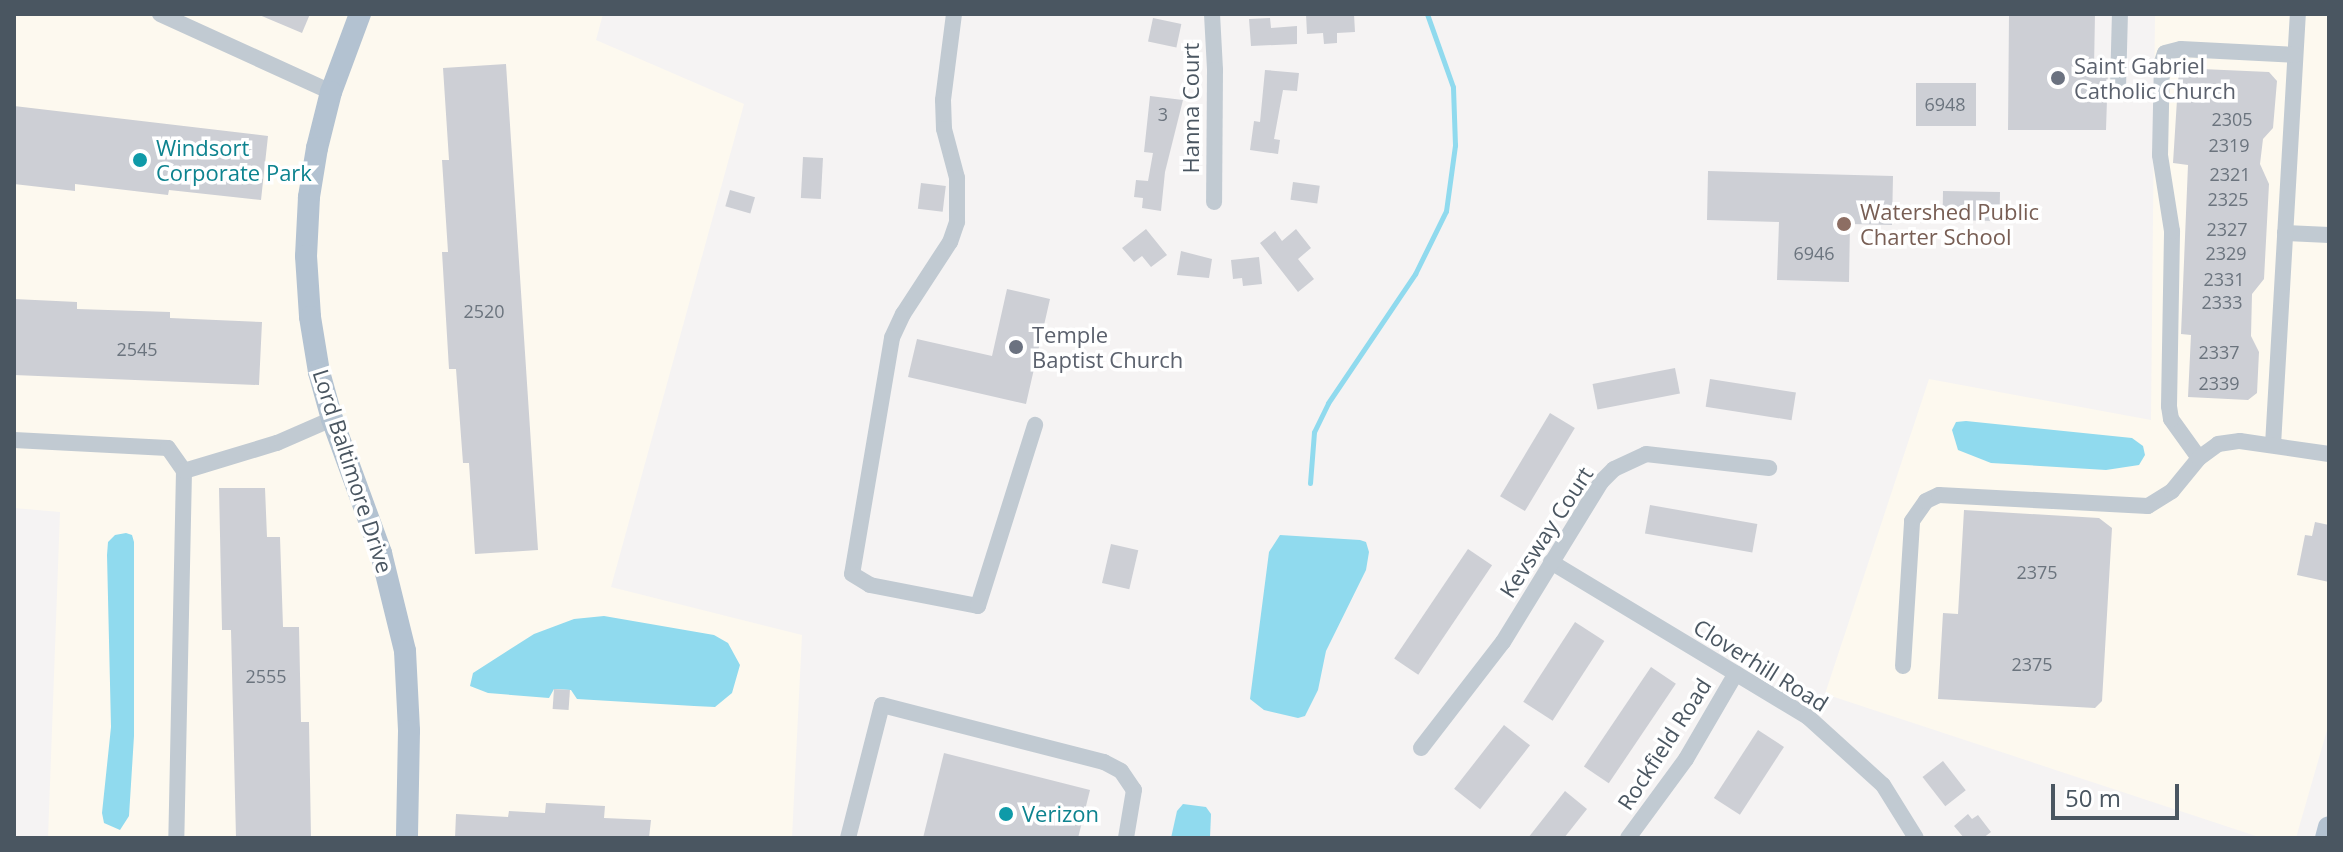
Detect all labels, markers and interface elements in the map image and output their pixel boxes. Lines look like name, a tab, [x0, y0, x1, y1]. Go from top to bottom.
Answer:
street label: Hanna Court	[1178, 43, 1204, 173]
place label: Saint Gabriel Catholic Church	[2074, 52, 2236, 104]
marker: Saint Gabriel Catholic Church	[2049, 69, 2067, 87]
house number: 6948	[1924, 93, 1966, 115]
house number: 3	[1158, 103, 1168, 125]
house number: 2305	[2211, 108, 2253, 130]
place label: Windsort Corporate Park	[156, 134, 312, 186]
house number: 2319	[2208, 134, 2250, 156]
marker: Windsort Corporate Park	[131, 151, 149, 169]
house number: 2321	[2209, 163, 2251, 185]
house number: 2325	[2207, 188, 2249, 210]
place label: Watershed Public Charter School	[1860, 198, 2039, 250]
marker: Watershed Public Charter School	[1835, 215, 1853, 233]
house number: 2327	[2206, 218, 2248, 240]
house number: 6946	[1793, 242, 1835, 264]
house number: 2329	[2205, 242, 2247, 264]
house number: 2331	[2203, 268, 2245, 290]
house number: 2333	[2201, 291, 2243, 313]
house number: 2520	[463, 300, 505, 322]
place label: Temple Baptist Church	[1032, 321, 1183, 372]
house number: 2545	[116, 338, 158, 360]
marker: Temple Baptist Church	[1007, 338, 1025, 356]
house number: 2337	[2198, 341, 2240, 363]
street label: Lord Baltimore Drive	[308, 366, 398, 576]
house number: 2339	[2198, 372, 2240, 394]
street label: Kevsway Court	[1494, 462, 1598, 602]
house number: 2375	[2016, 561, 2058, 583]
street label: Cloverhill Road	[1689, 613, 1833, 717]
house number: 2375	[2011, 653, 2053, 675]
house number: 2555	[245, 665, 287, 687]
street label: Rockfield Road	[1612, 673, 1716, 815]
scale bar	[2055, 768, 2183, 818]
text: 50 m	[2065, 781, 2121, 814]
place label: Verizon	[1022, 801, 1099, 827]
marker: Verizon	[997, 805, 1015, 823]

